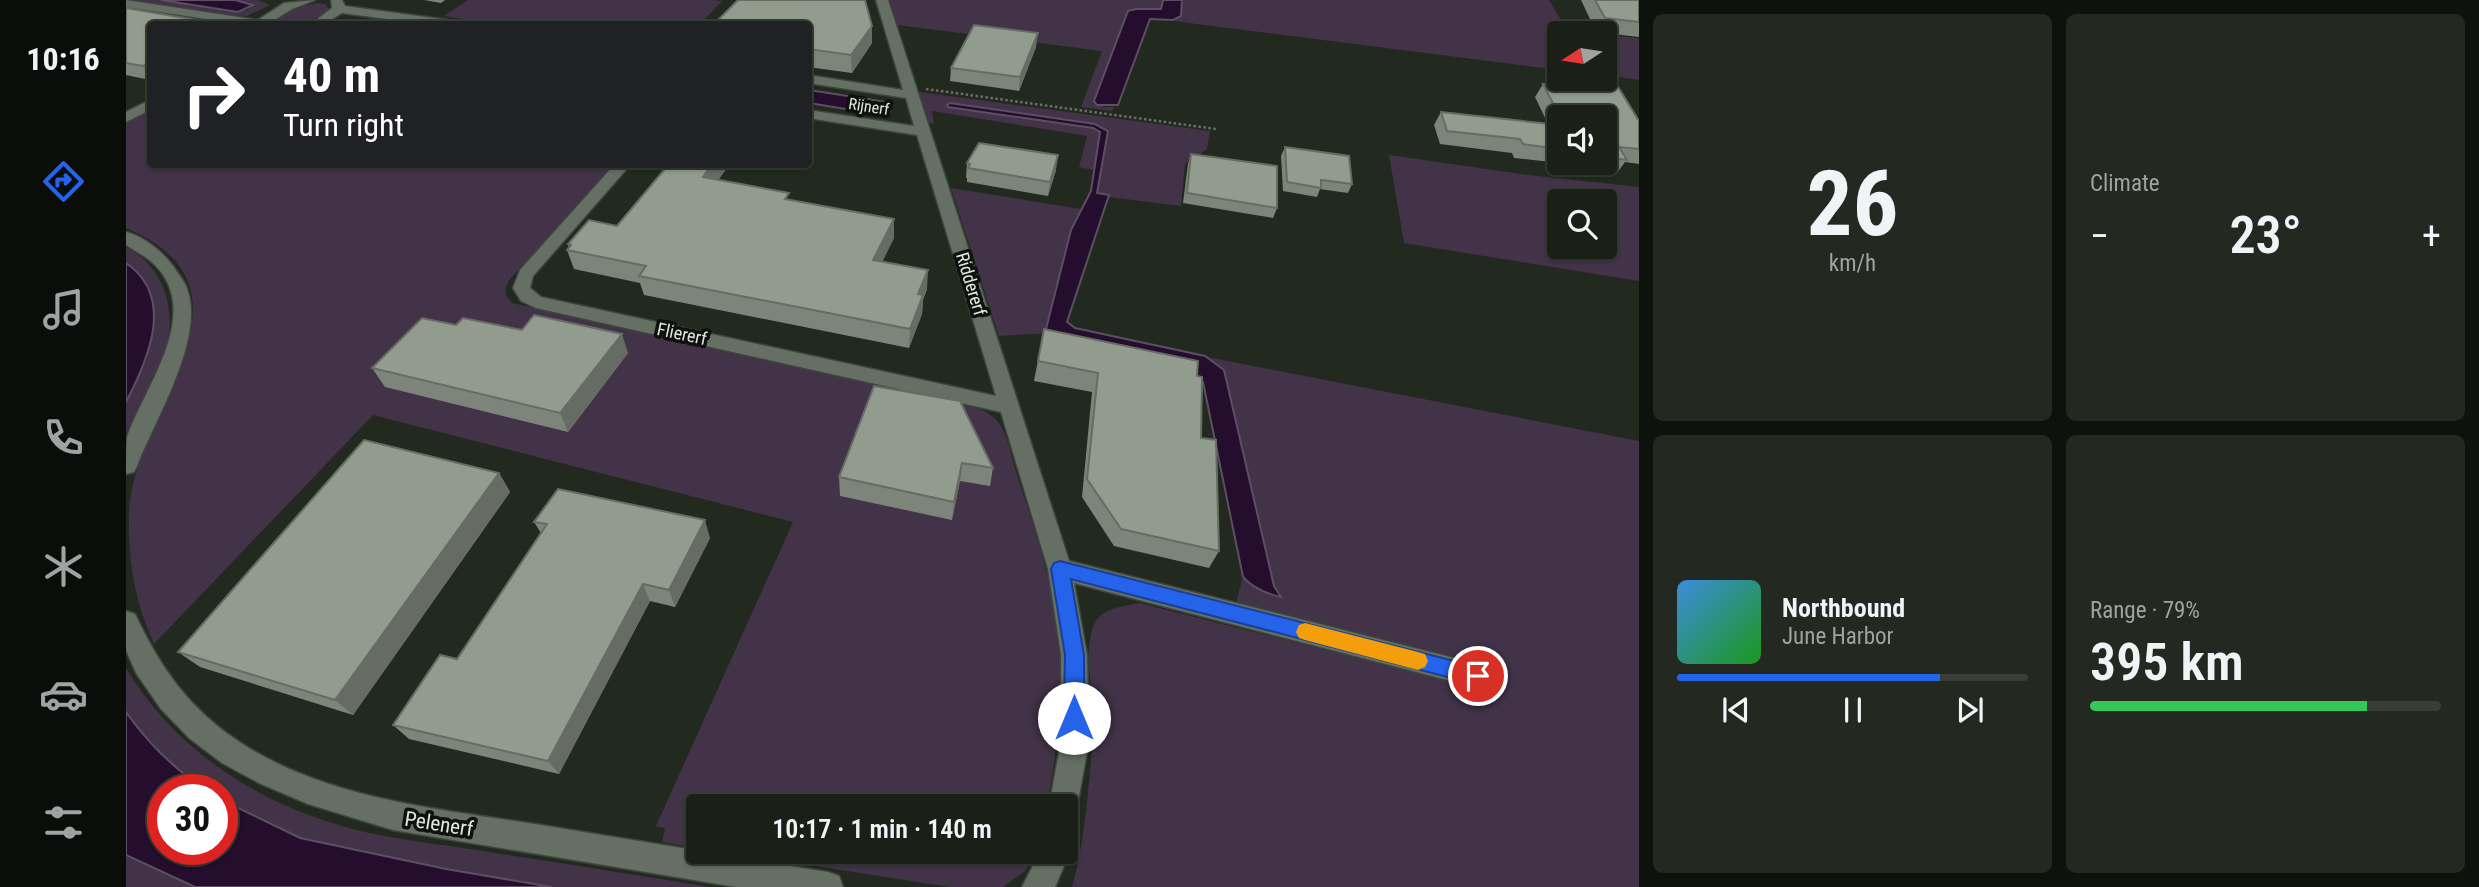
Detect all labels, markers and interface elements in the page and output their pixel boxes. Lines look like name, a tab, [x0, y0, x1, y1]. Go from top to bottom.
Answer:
north arrow	[1547, 21, 1617, 91]
map controls	[1547, 21, 1617, 259]
text: 10:16	[26, 40, 100, 78]
text: 40 m	[283, 47, 380, 104]
icon: right	[168, 49, 259, 140]
street label: Rijnerf	[847, 94, 891, 119]
button: sound	[1547, 105, 1617, 175]
text: Turn right	[283, 106, 404, 144]
text: 26	[1807, 151, 1898, 257]
icon: directions	[39, 157, 88, 206]
text: Climate	[2090, 170, 2160, 197]
button: search	[1547, 189, 1617, 259]
text: 23°	[2229, 205, 2302, 266]
text: −	[2090, 214, 2109, 258]
text: +	[2422, 214, 2441, 258]
street label: Riddererf	[952, 250, 991, 318]
text: km/h	[1829, 250, 1876, 277]
icon: music	[39, 285, 88, 334]
street label: Fliererf	[655, 318, 709, 349]
icon: phone	[39, 413, 88, 462]
icon: climate	[39, 542, 88, 591]
text: Northbound	[1782, 593, 1905, 623]
text: Range · 79%	[2090, 597, 2200, 624]
text: June Harbor	[1782, 623, 1894, 650]
text: 395 km	[2090, 632, 2244, 693]
pin	[1448, 646, 1508, 706]
icon: arrive	[1459, 657, 1497, 695]
icon: car	[39, 670, 88, 719]
position arrow	[1037, 681, 1111, 755]
icon: previous	[1717, 691, 1755, 729]
icon: pause	[1834, 691, 1872, 729]
icon: next	[1951, 691, 1989, 729]
speed limit sign: 30	[147, 774, 238, 865]
icon: filters	[39, 798, 88, 847]
street label: Pelenerf	[403, 807, 475, 841]
text: 10:17 · 1 min · 140 m	[772, 814, 992, 844]

